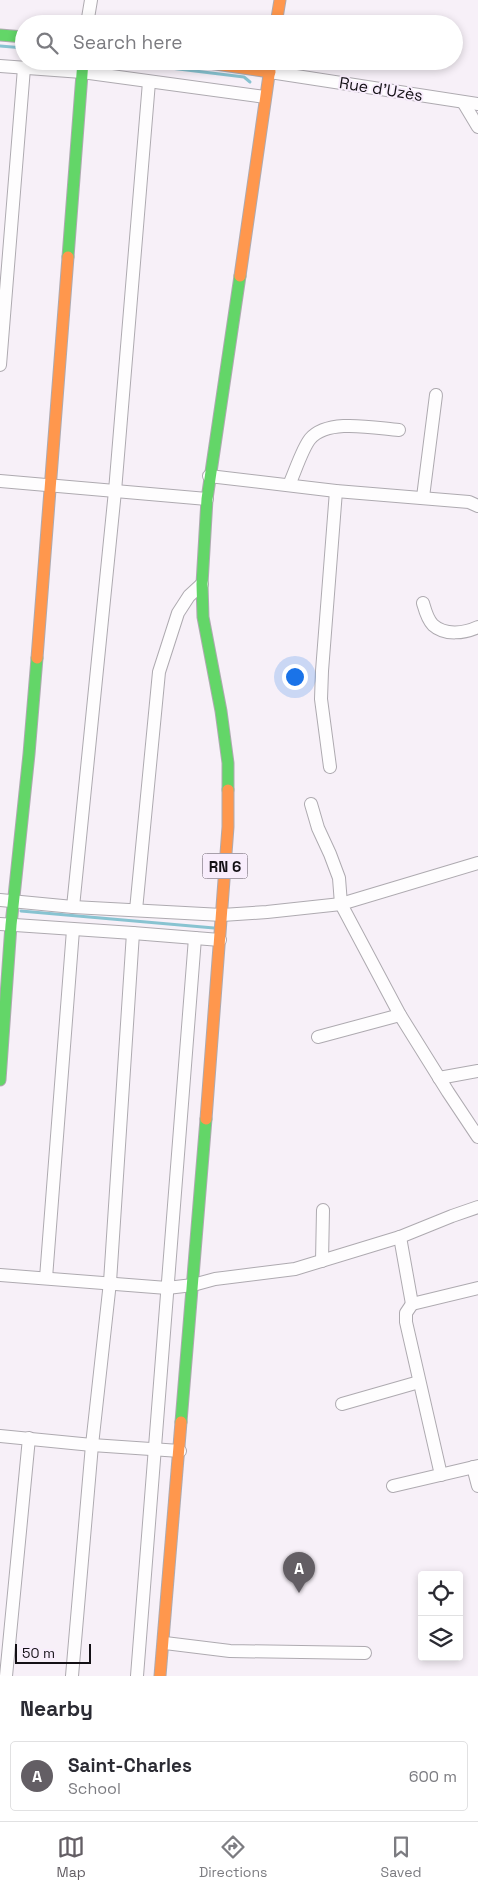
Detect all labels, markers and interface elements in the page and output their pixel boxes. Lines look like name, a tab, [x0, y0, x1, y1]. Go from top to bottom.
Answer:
search box	[15, 15, 463, 70]
icon: search	[33, 29, 61, 57]
text: Search here	[73, 30, 183, 55]
street label: Rue d'Uzès	[338, 72, 424, 106]
your location	[282, 664, 308, 690]
road number: RN 6	[202, 854, 248, 878]
pin: A	[283, 1552, 315, 1593]
map controls	[418, 1571, 463, 1661]
button: locate	[418, 1571, 463, 1616]
button: layers	[418, 1616, 463, 1661]
scale bar	[15, 1641, 91, 1664]
text: 50 m	[22, 1644, 55, 1662]
text: Nearby	[20, 1695, 93, 1722]
text: Saint-Charles	[68, 1753, 192, 1778]
text: A	[32, 1766, 42, 1787]
text: 600 m	[409, 1766, 457, 1787]
text: School	[68, 1778, 121, 1799]
tab: Map	[57, 1833, 86, 1881]
tab: Directions	[199, 1833, 267, 1881]
tab: Saved	[381, 1833, 421, 1881]

